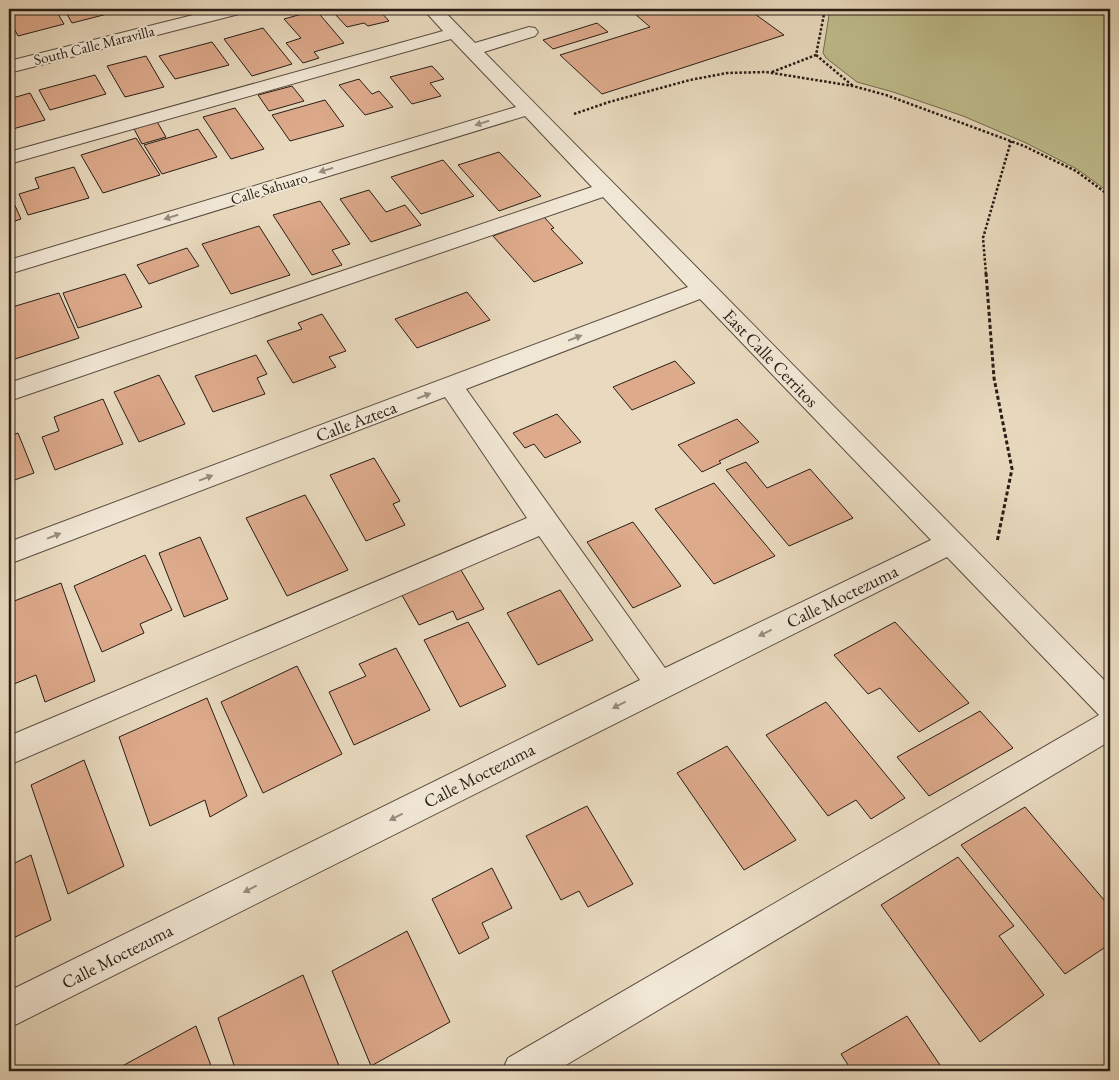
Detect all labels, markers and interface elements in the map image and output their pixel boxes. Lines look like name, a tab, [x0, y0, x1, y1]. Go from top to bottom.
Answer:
street label: South Calle Maravilla	[32, 21, 156, 69]
one-way arrow	[474, 119, 489, 127]
street label: Calle Sahuaro	[228, 167, 310, 209]
one-way arrow	[319, 167, 334, 175]
one-way arrow	[163, 214, 178, 222]
street label: East Calle Cerritos	[718, 304, 824, 412]
one-way arrow	[568, 334, 583, 341]
one-way arrow	[416, 391, 431, 399]
street label: Calle Azteca	[312, 395, 400, 447]
one-way arrow	[199, 474, 214, 482]
one-way arrow	[47, 532, 62, 540]
street label: Calle Moctezuma	[782, 559, 902, 633]
one-way arrow	[758, 630, 772, 638]
one-way arrow	[612, 701, 627, 709]
street label: Calle Moctezuma	[420, 737, 539, 813]
one-way arrow	[389, 813, 403, 821]
one-way arrow	[243, 885, 258, 894]
street label: Calle Moctezuma	[58, 918, 177, 994]

